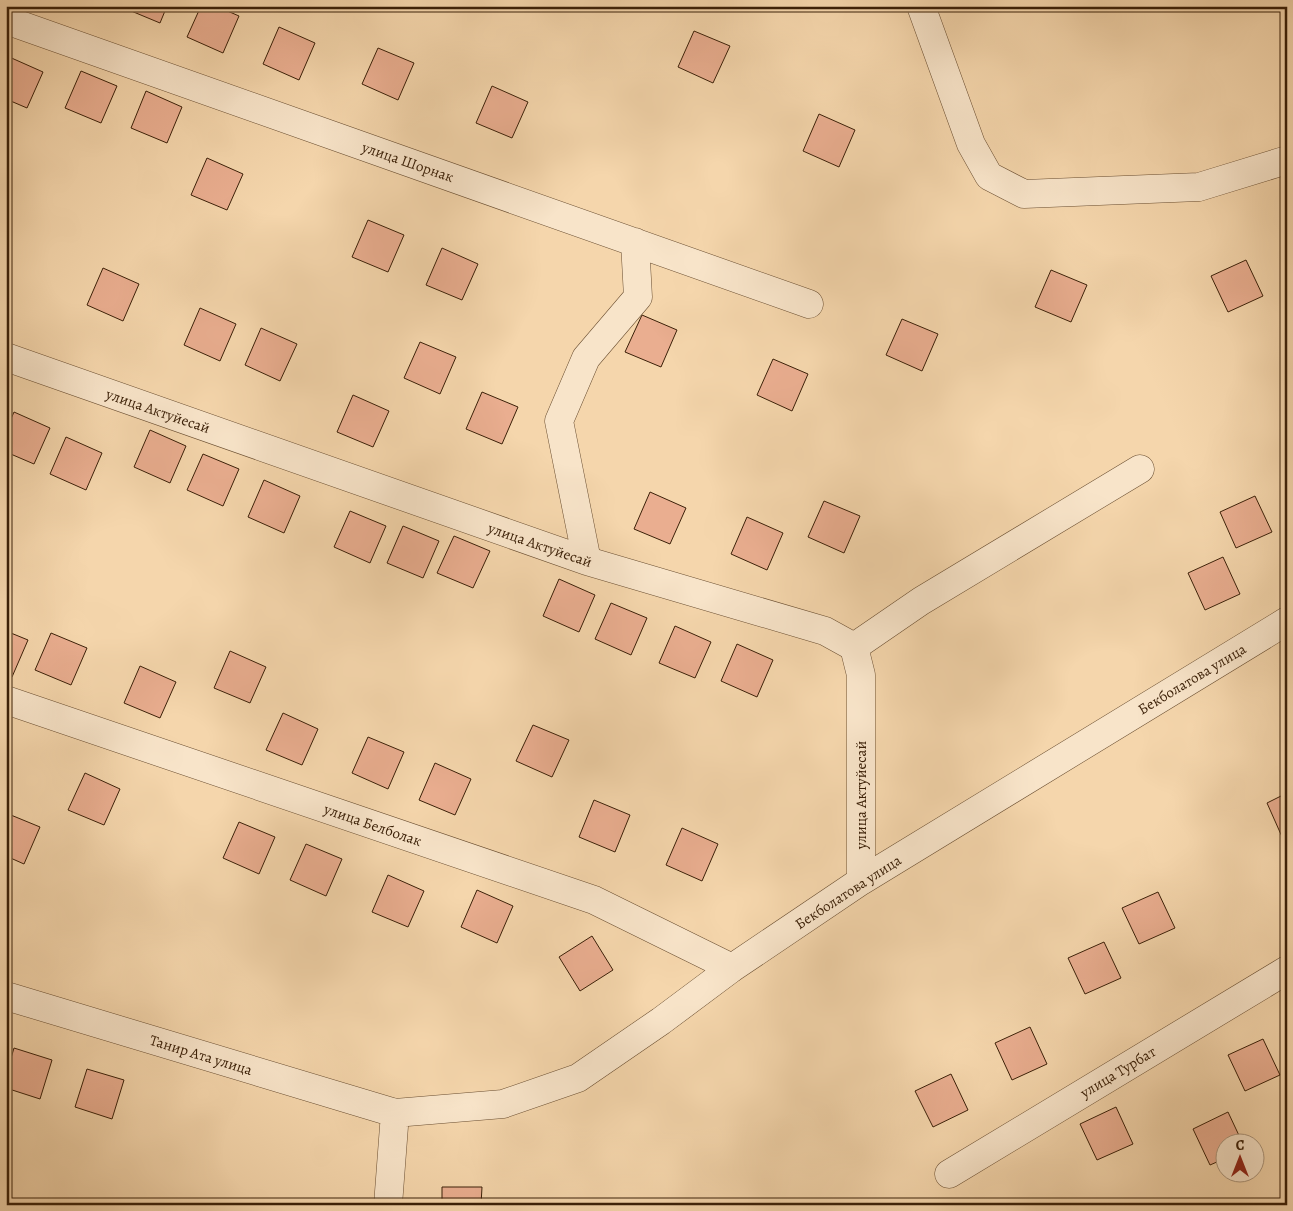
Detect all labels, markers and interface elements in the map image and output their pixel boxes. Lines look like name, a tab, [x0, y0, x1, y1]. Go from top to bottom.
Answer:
street label: улица Шорнак	[358, 137, 457, 187]
street label: улица Актуйесай	[102, 384, 213, 438]
street label: улица Актуйесай	[484, 518, 595, 572]
street label: Бекболатова улица	[1134, 639, 1250, 719]
street label: улица Актуйесай	[851, 740, 871, 850]
street label: улица Белболак	[321, 799, 425, 851]
street label: Бекболатова улица	[791, 850, 905, 934]
street label: Танир Ата улица	[147, 1030, 255, 1080]
street label: улица Турбат	[1076, 1041, 1160, 1103]
north arrow	[1216, 1134, 1266, 1184]
text: С	[1236, 1136, 1245, 1155]

